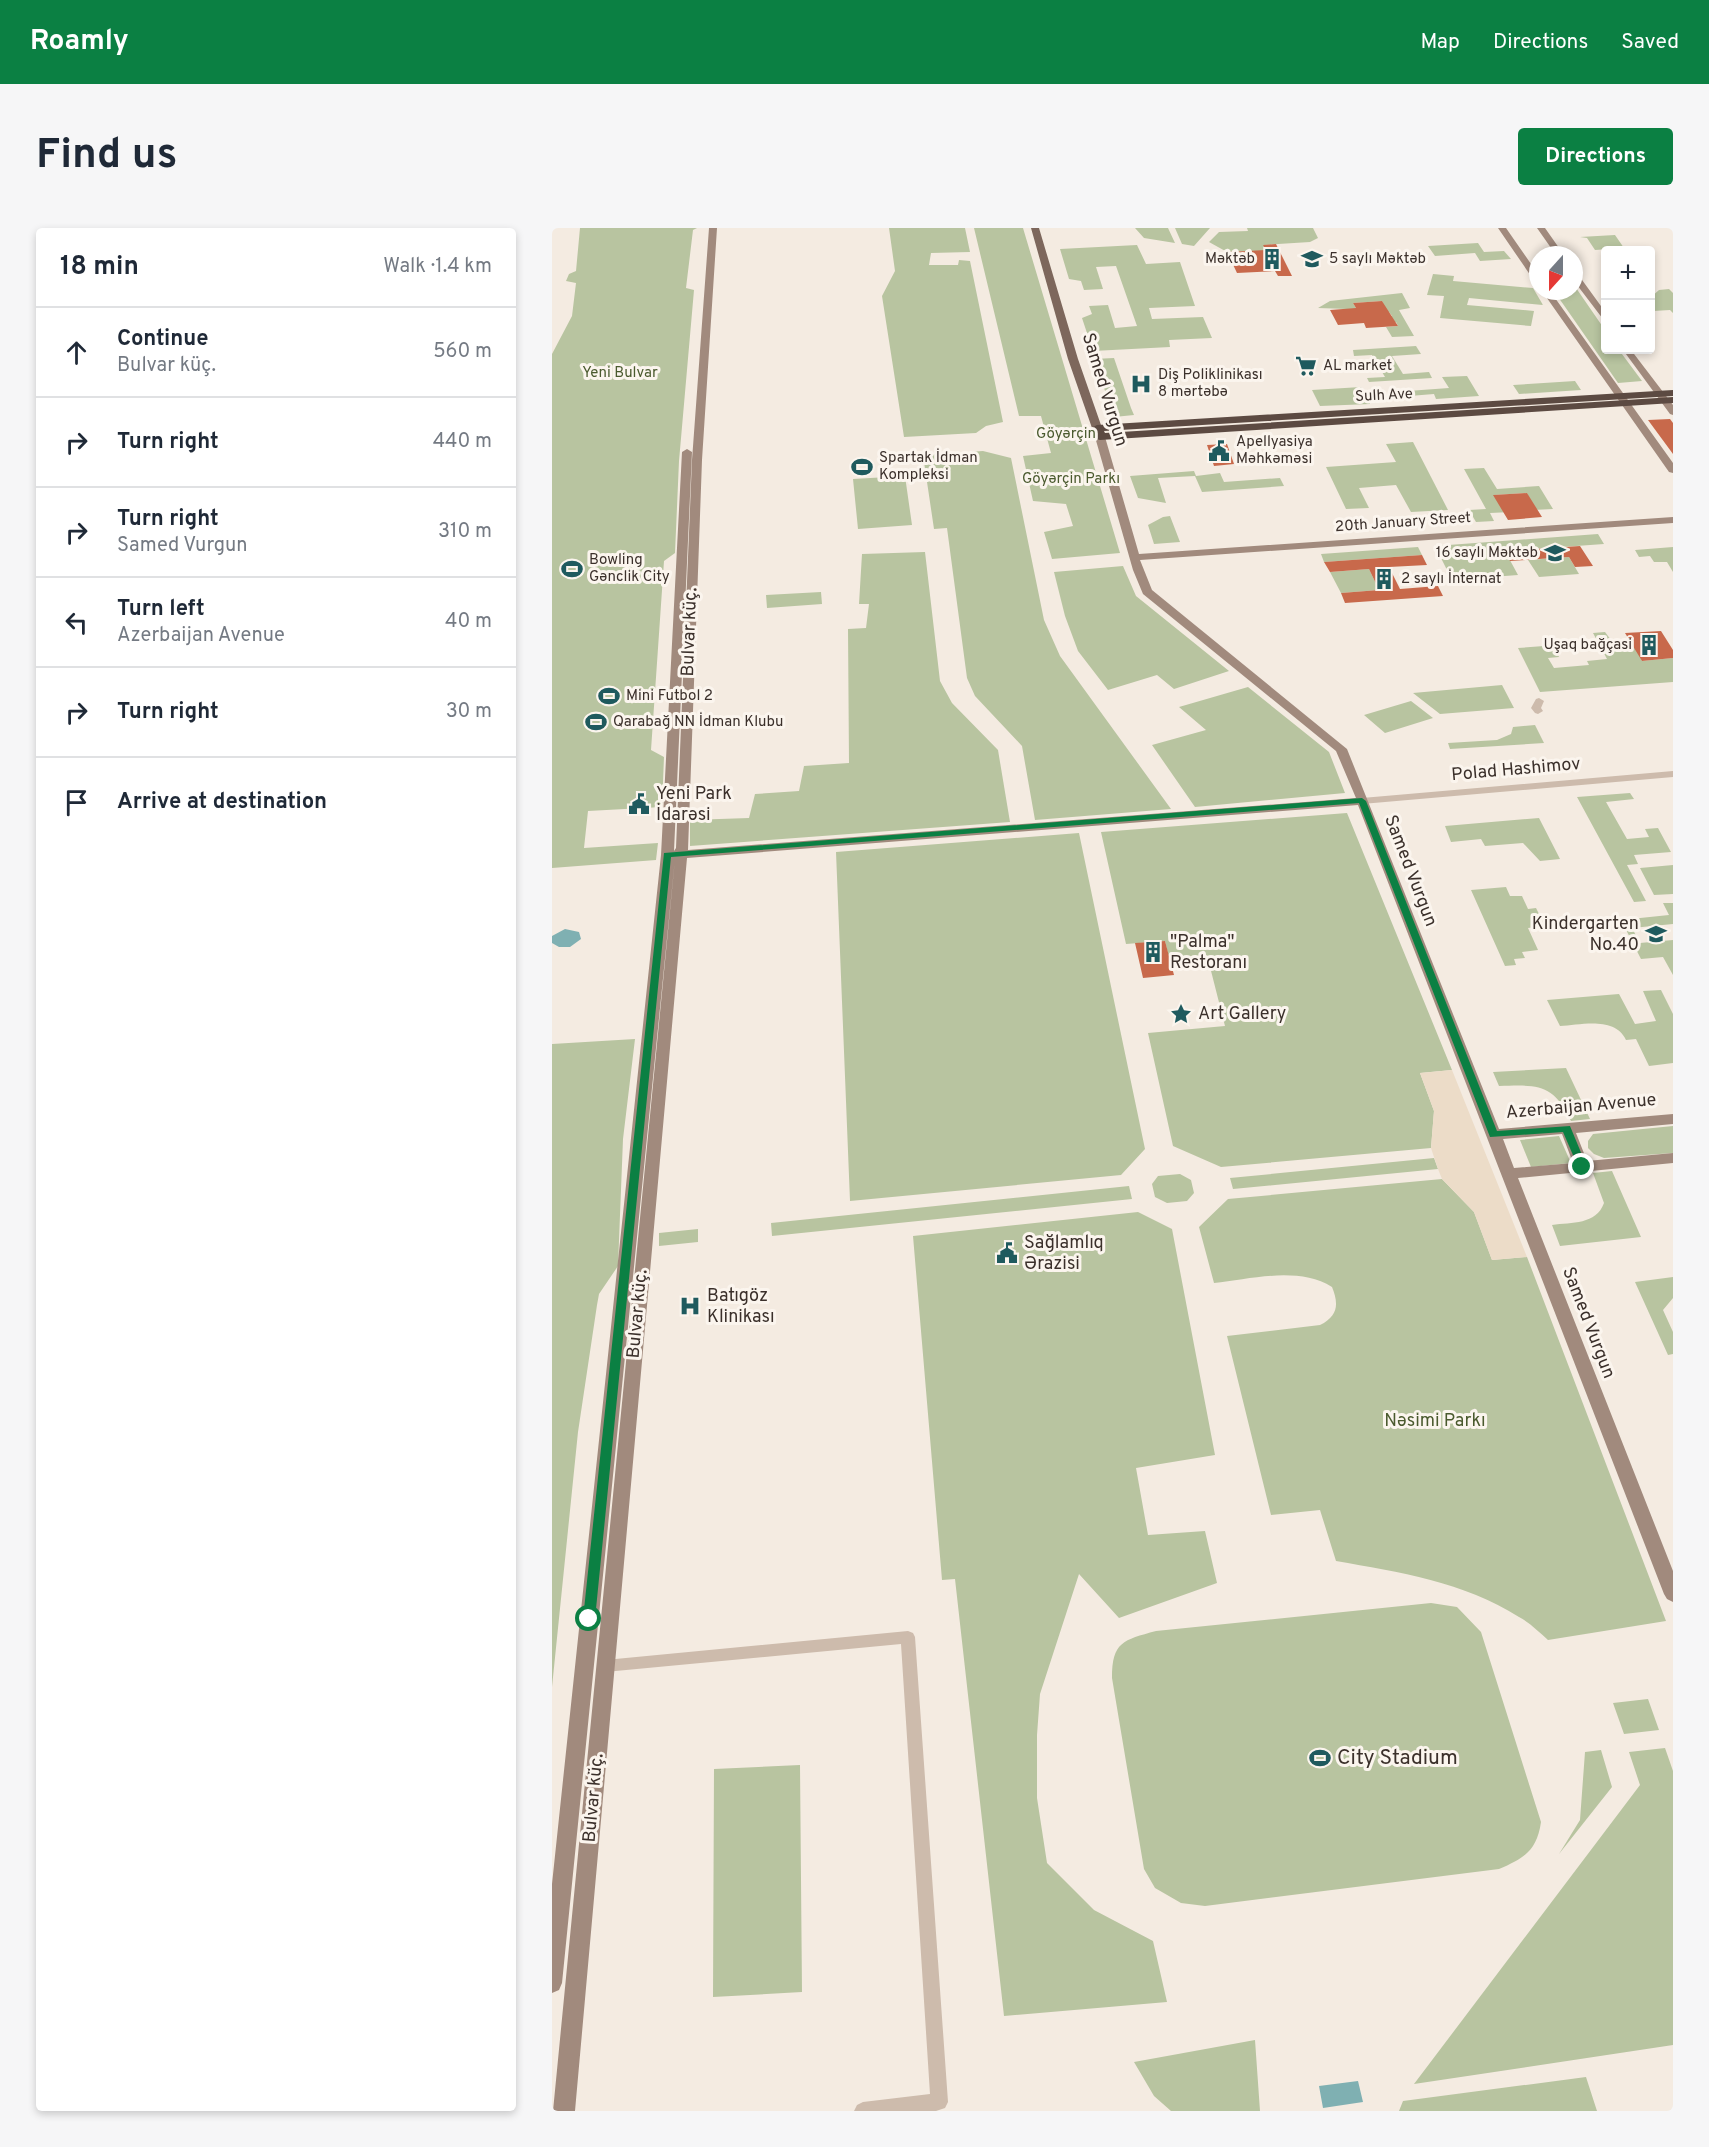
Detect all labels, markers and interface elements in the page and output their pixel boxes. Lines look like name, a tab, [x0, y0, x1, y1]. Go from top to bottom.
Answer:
text: Roamly	[30, 24, 129, 60]
text: Map	[1420, 29, 1460, 56]
text: Directions	[1493, 29, 1588, 56]
text: Saved	[1621, 29, 1679, 56]
button: Directions	[1518, 128, 1673, 185]
text: Find us	[36, 130, 177, 183]
north arrow	[1529, 246, 1583, 300]
map controls	[1601, 246, 1655, 354]
button: +	[1601, 246, 1655, 300]
building icon: Məktəb	[1260, 247, 1284, 271]
school or university icon: 5 saylı Məktəb	[1300, 247, 1324, 271]
place label: Məktəb	[1205, 250, 1255, 269]
place label: 5 saylı Məktəb	[1329, 250, 1426, 269]
text: 18 min	[60, 251, 139, 284]
text: Walk · 1.4 km	[383, 254, 492, 280]
button: −	[1601, 300, 1655, 354]
text: Continue	[117, 326, 208, 353]
street label: Samed Vurgun	[1076, 330, 1132, 450]
icon: ahead	[60, 336, 93, 369]
text: 560 m	[433, 339, 492, 365]
text: Bulvar küç.	[117, 353, 216, 379]
supermarket icon: AL market	[1294, 354, 1318, 378]
place label: AL market	[1323, 357, 1392, 376]
park label: Yeni Bulvar	[582, 364, 658, 383]
place label: Diş Poliklinikası 8 mərtəbə	[1158, 366, 1263, 402]
hospital icon: Diş Poliklinikası 8 mərtəbə	[1129, 372, 1153, 396]
street label: Sulh Ave	[1355, 385, 1413, 407]
park label: Göyərçin	[1036, 425, 1096, 444]
icon: right	[60, 426, 93, 459]
text: Turn right	[117, 429, 219, 456]
text: 440 m	[433, 429, 492, 455]
place label: Apellyasiya Məhkəməsi	[1236, 433, 1313, 469]
public building icon: Apellyasiya Məhkəməsi	[1207, 439, 1231, 463]
place label: Spartak İdman Kompleksi	[879, 448, 978, 485]
sports icon: Spartak İdman Kompleksi	[850, 455, 874, 479]
park label: Göyərçin Parkı	[1022, 470, 1120, 489]
text: Turn right	[117, 506, 219, 533]
street label: 20th January Street	[1334, 509, 1472, 537]
icon: right	[60, 516, 93, 549]
text: 310 m	[438, 519, 492, 545]
text: Samed Vurgun	[117, 533, 248, 559]
school or university icon: 16 saylı Məktəb	[1543, 541, 1567, 565]
place label: 16 saylı Məktəb	[1436, 544, 1538, 563]
place label: Bowling Gәnclik City	[589, 551, 670, 587]
sports icon: Bowling Gәnclik City	[560, 557, 584, 581]
building icon: 2 saylı İnternat	[1372, 567, 1396, 591]
place label: 2 saylı İnternat	[1401, 569, 1501, 589]
street label: Bulvar küç.	[677, 587, 703, 677]
text: Turn left	[117, 596, 205, 623]
icon: left	[60, 606, 93, 639]
text: 40 m	[445, 609, 492, 635]
text: Azerbaijan Avenue	[117, 623, 285, 649]
building icon: Uşaq bağçasi	[1637, 633, 1661, 657]
place label: Uşaq bağçasi	[1543, 636, 1632, 655]
sports icon: Mini Futbol 2	[597, 684, 621, 708]
place label: Mini Futbol 2	[626, 687, 713, 706]
icon: right	[60, 696, 93, 729]
text: Turn right	[117, 699, 219, 726]
text: 30 m	[446, 699, 492, 725]
sports icon: Qarabağ NN İdman Klubu	[584, 710, 608, 734]
place label: Qarabağ NN İdman Klubu	[613, 712, 783, 732]
street label: Polad Hashimov	[1450, 753, 1582, 787]
place label: Yeni Park İdarəsi	[656, 783, 732, 827]
icon: arrive	[60, 786, 93, 819]
text: Arrive at destination	[117, 789, 327, 816]
public building icon: Yeni Park İdarəsi	[627, 792, 651, 816]
street label: Samed Vurgun	[1378, 812, 1442, 930]
place label: Kindergarten No.40	[1532, 913, 1639, 957]
school or university icon: Kindergarten No.40	[1644, 922, 1668, 946]
place label: "Palma" Restoranı	[1170, 931, 1247, 975]
building icon: "Palma" Restoranı	[1141, 940, 1165, 964]
place icon: Art Gallery	[1169, 1002, 1193, 1026]
place label: Art Gallery	[1198, 1003, 1286, 1026]
street label: Azerbaijan Avenue	[1505, 1089, 1657, 1125]
route end	[1568, 1153, 1594, 1179]
place label: Sağlamlıq Ərazisi	[1024, 1232, 1104, 1276]
public building icon: Sağlamlıq Ərazisi	[995, 1241, 1019, 1265]
street label: Samed Vurgun	[1556, 1264, 1620, 1382]
street label: Bulvar küç.	[623, 1269, 653, 1359]
place label: Batıgöz Klinikası	[707, 1285, 774, 1329]
hospital icon: Batıgöz Klinikası	[678, 1294, 702, 1318]
park label: Nəsimi Parkı	[1384, 1410, 1486, 1433]
route start	[575, 1605, 601, 1631]
place label: City Stadium	[1337, 1745, 1458, 1772]
sports icon: City Stadium	[1308, 1746, 1332, 1770]
street label: Bulvar küç.	[579, 1753, 609, 1843]

